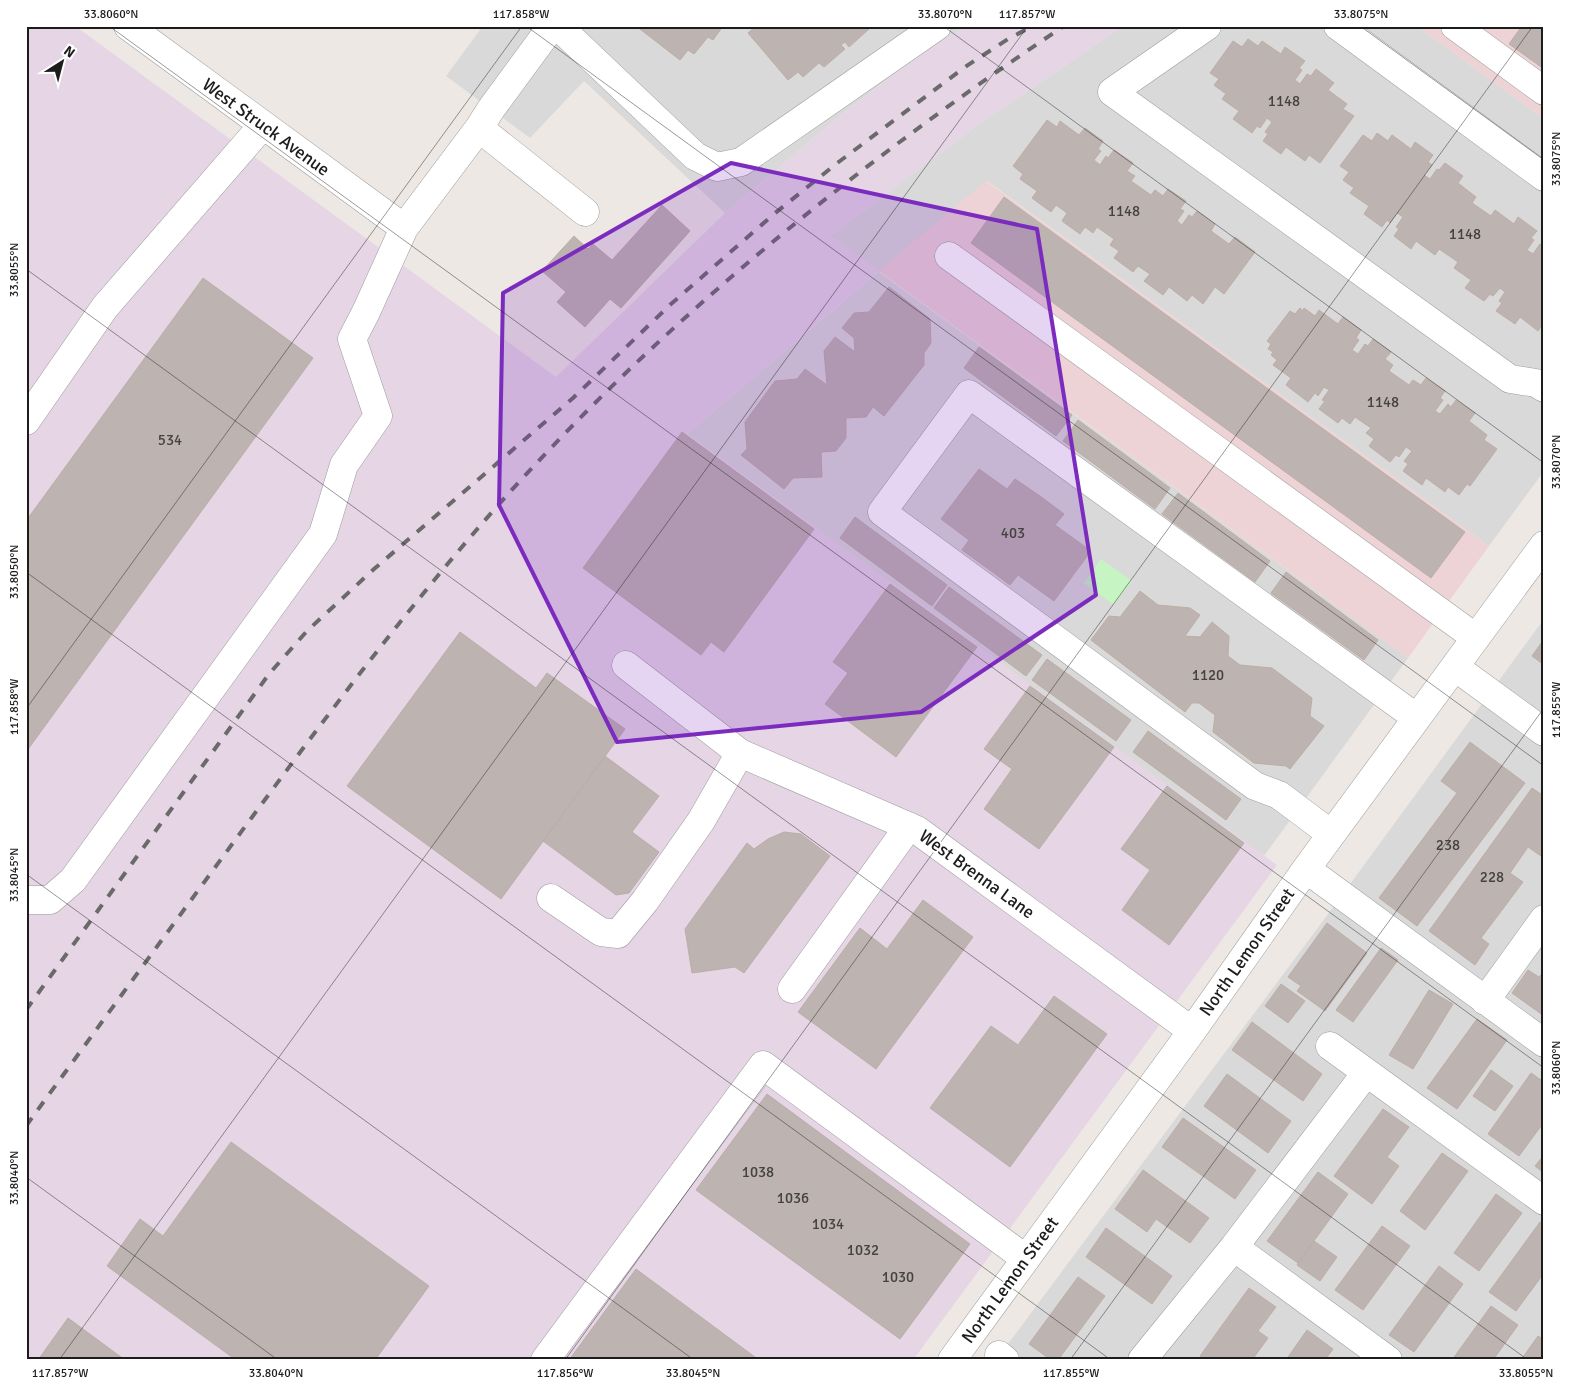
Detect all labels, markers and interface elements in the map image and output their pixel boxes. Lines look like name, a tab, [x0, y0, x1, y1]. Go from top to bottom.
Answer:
text: 33.8060°N	[84, 7, 138, 22]
text: 117.858°W	[493, 7, 549, 22]
text: 33.8070°N	[918, 7, 972, 22]
text: 117.857°W	[999, 7, 1055, 22]
text: 33.8075°N	[1334, 7, 1388, 22]
north arrow	[38, 38, 88, 88]
text: N	[60, 42, 78, 62]
street label: West Struck Avenue	[198, 73, 334, 181]
house number: 1148	[1268, 92, 1300, 110]
text: 33.8075°N	[1549, 132, 1564, 186]
house number: 1148	[1108, 202, 1140, 220]
house number: 1148	[1449, 225, 1481, 243]
text: 33.8055°N	[7, 243, 22, 297]
house number: 1148	[1367, 393, 1399, 411]
house number: 534	[158, 431, 182, 449]
text: 33.8070°N	[1549, 435, 1564, 489]
house number: 403	[1001, 524, 1025, 542]
text: 33.8050°N	[7, 545, 22, 599]
house number: 1120	[1192, 666, 1224, 684]
text: 117.858°W	[7, 679, 22, 735]
text: 117.855°W	[1549, 682, 1564, 738]
street label: West Brenna Lane	[915, 825, 1039, 923]
house number: 238	[1436, 836, 1460, 854]
text: 33.8045°N	[7, 848, 22, 902]
house number: 228	[1480, 868, 1504, 886]
street label: North Lemon Street	[1195, 884, 1299, 1020]
text: 33.8060°N	[1549, 1041, 1564, 1095]
text: 33.8040°N	[7, 1151, 22, 1205]
house number: 1038	[742, 1163, 774, 1181]
house number: 1036	[777, 1189, 809, 1207]
street label: North Lemon Street	[957, 1212, 1063, 1348]
house number: 1034	[812, 1215, 844, 1233]
house number: 1032	[847, 1241, 879, 1259]
house number: 1030	[882, 1268, 914, 1286]
text: 117.857°W	[32, 1366, 88, 1381]
text: 33.8040°N	[249, 1366, 303, 1381]
text: 117.856°W	[537, 1366, 593, 1381]
text: 33.8045°N	[666, 1366, 720, 1381]
text: 117.855°W	[1043, 1366, 1099, 1381]
text: 33.8055°N	[1499, 1366, 1553, 1381]

